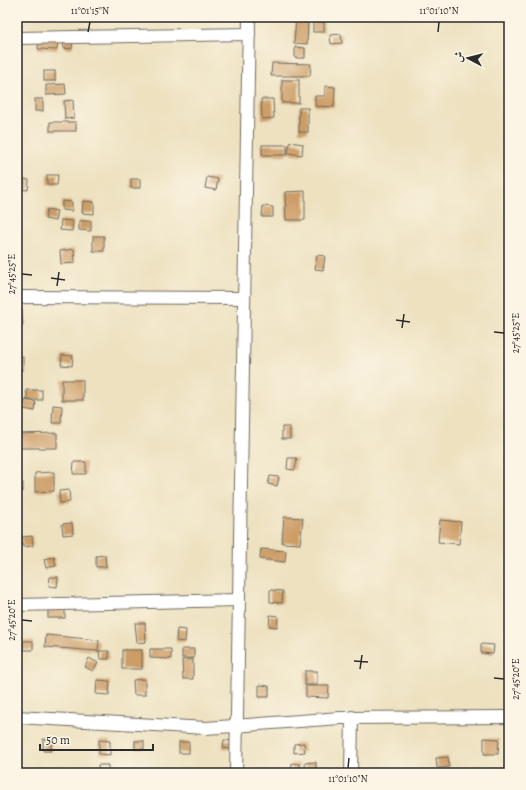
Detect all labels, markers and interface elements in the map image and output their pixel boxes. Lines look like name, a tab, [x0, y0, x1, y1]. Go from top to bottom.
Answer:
text: 11°01'15"N	[71, 4, 109, 17]
text: 11°01'10"N	[419, 4, 459, 17]
north arrow	[448, 38, 488, 78]
text: ش	[450, 50, 467, 63]
text: 27°45'25"E	[5, 254, 18, 294]
text: 27°45'25"E	[509, 313, 522, 353]
text: 27°45'20"E	[5, 599, 18, 641]
text: 27°45'20"E	[509, 658, 522, 700]
scale bar	[40, 726, 153, 752]
text: 50 m	[46, 732, 70, 748]
text: 11°01'10"N	[328, 772, 368, 785]

